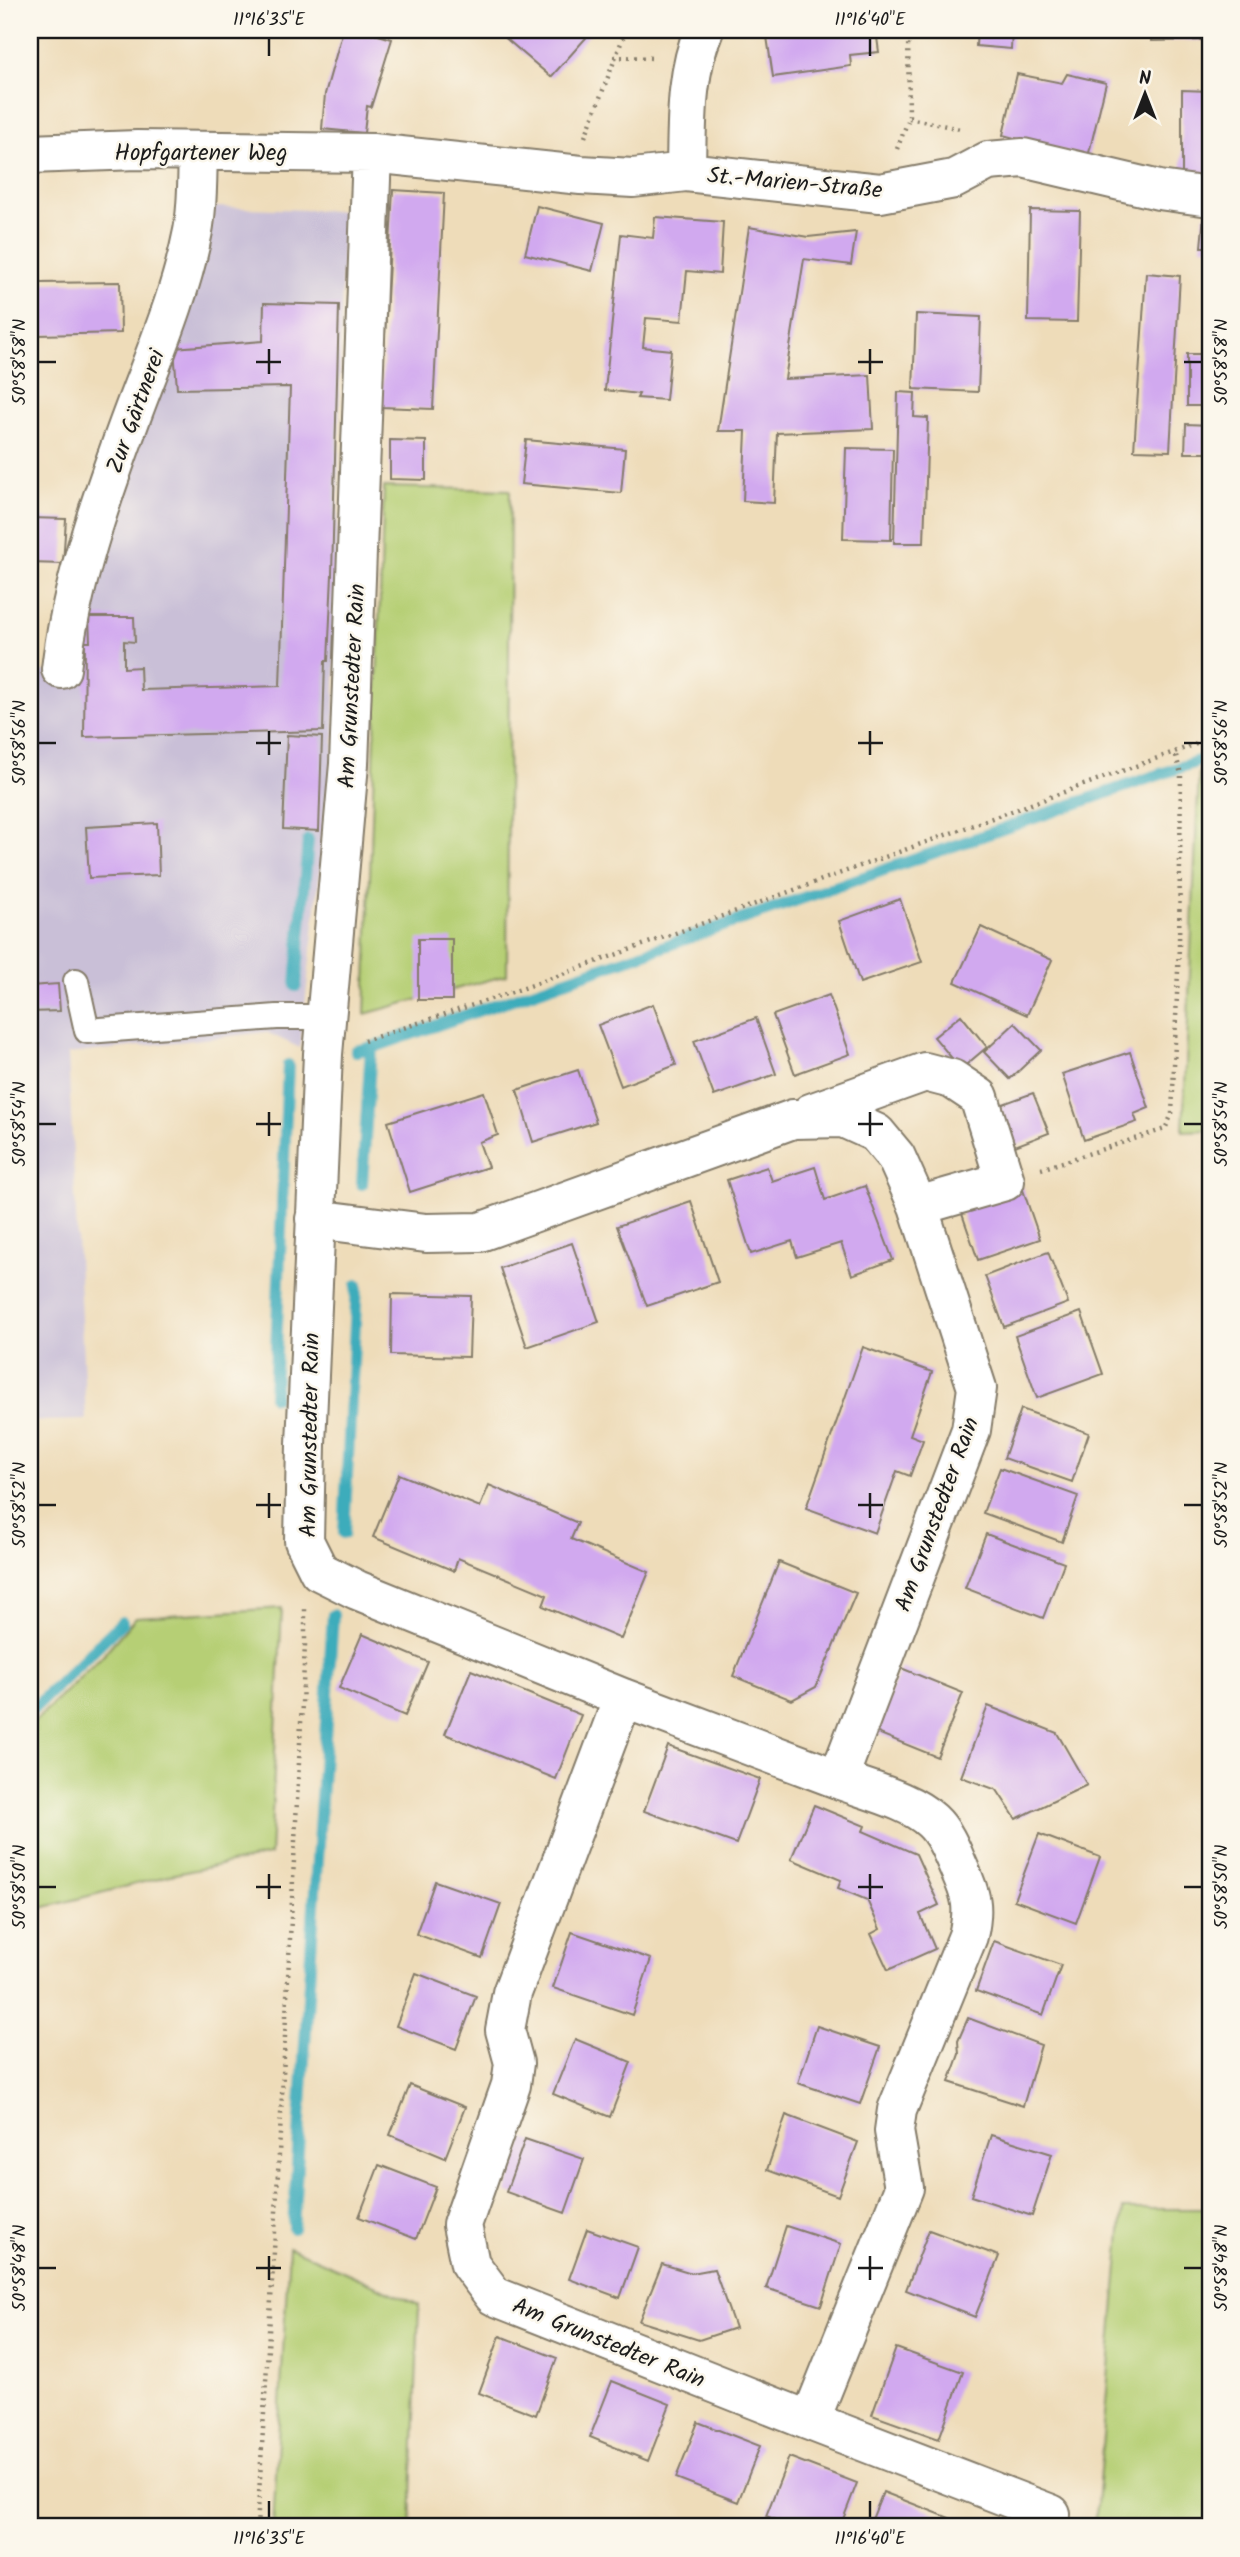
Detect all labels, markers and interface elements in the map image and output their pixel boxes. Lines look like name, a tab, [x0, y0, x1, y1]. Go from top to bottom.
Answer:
text: 11°16'35"E	[233, 6, 306, 35]
text: 11°16'40"E	[834, 6, 906, 35]
north arrow	[1110, 60, 1180, 130]
text: N	[1139, 64, 1151, 94]
street label: Hopfgartener Weg	[115, 136, 287, 172]
street label: St.-Marien-Straße	[706, 158, 884, 210]
text: 50°58'58"N	[6, 319, 35, 405]
text: 50°58'58"N	[1208, 319, 1237, 405]
street label: Zur Gärtnerei	[98, 343, 176, 479]
street label: Am Grunstedter Rain	[330, 583, 376, 789]
text: 50°58'56"N	[6, 700, 35, 786]
text: 50°58'56"N	[1208, 700, 1237, 786]
text: 50°58'54"N	[6, 1081, 35, 1167]
text: 50°58'54"N	[1208, 1081, 1237, 1167]
street label: Am Grunstedter Rain	[291, 1332, 331, 1538]
street label: Am Grunstedter Rain	[886, 1412, 990, 1617]
text: 50°58'52"N	[6, 1462, 35, 1548]
text: 50°58'52"N	[1208, 1462, 1237, 1548]
text: 50°58'50"N	[6, 1845, 35, 1929]
text: 50°58'50"N	[1208, 1845, 1237, 1929]
text: 50°58'48"N	[6, 2225, 35, 2311]
text: 50°58'48"N	[1208, 2225, 1237, 2311]
street label: Am Grunstedter Rain	[506, 2289, 710, 2399]
text: 11°16'35"E	[233, 2525, 306, 2554]
text: 11°16'40"E	[834, 2525, 906, 2554]

